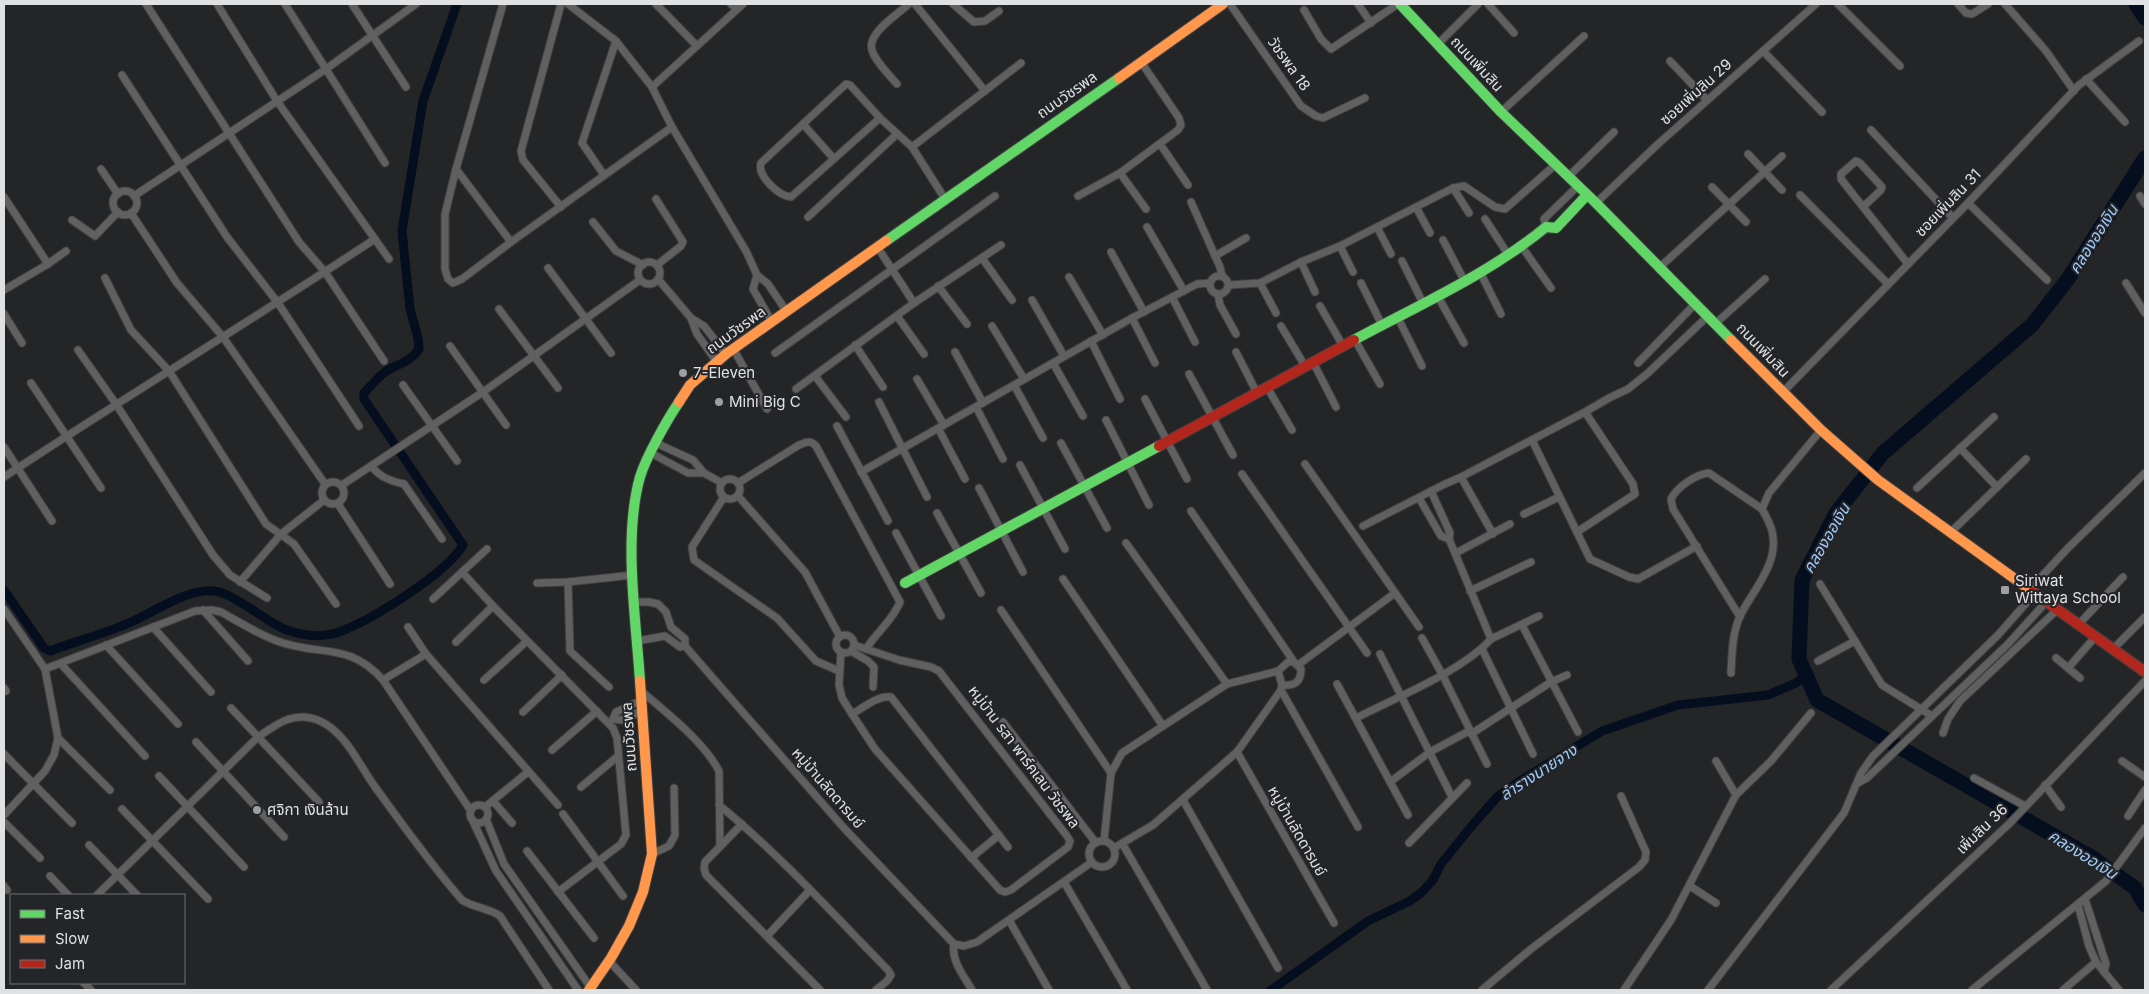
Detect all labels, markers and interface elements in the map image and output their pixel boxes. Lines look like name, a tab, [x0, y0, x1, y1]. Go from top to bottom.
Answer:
street label: ถนนเพิ่มสิน	[1447, 32, 1508, 95]
street label: วัชรพล 18	[1264, 33, 1315, 94]
street label: ซอยเพิ่มสิน 29	[1656, 54, 1735, 129]
street label: ถนนวัชรพล	[1033, 67, 1101, 122]
street label: ซอยเพิ่มสิน 31	[1911, 165, 1985, 241]
water label: คลองออเงิน	[2064, 200, 2123, 277]
street label: ถนนวัชรพล	[702, 302, 769, 358]
street label: ถนนเพิ่มสิน	[1733, 318, 1794, 381]
place label: 7-Eleven	[693, 363, 755, 382]
marker: 7-Eleven	[677, 367, 689, 379]
place label: Mini Big C	[729, 392, 801, 411]
marker: Mini Big C	[713, 396, 725, 408]
water label: คลองออเงิน	[1798, 498, 1855, 577]
place label: Siriwat Wittaya School	[2015, 571, 2121, 607]
marker: Siriwat Wittaya School	[1999, 584, 2011, 596]
street label: หมู่บ้าน รสา พาร์คเลน วัชรพล	[964, 681, 1084, 832]
street label: ถนนวัชรพล	[617, 702, 640, 772]
water label: ลำรางนายจาง	[1496, 739, 1582, 804]
street label: หมู่บ้านลัดดารมย์	[788, 743, 869, 832]
street label: หมู่บ้านลัดดารมย์	[1264, 782, 1331, 879]
street label: เพิ่มสิน 36	[1952, 799, 2011, 858]
place label: ศจิกา เงินล้าน	[267, 800, 349, 819]
marker: ศจิกา เงินล้าน	[251, 804, 263, 816]
water label: คลองออเงิน	[2045, 825, 2122, 884]
legend	[10, 894, 185, 984]
text: Fast	[55, 904, 85, 923]
text: Slow	[55, 929, 89, 948]
text: Jam	[55, 954, 85, 973]

